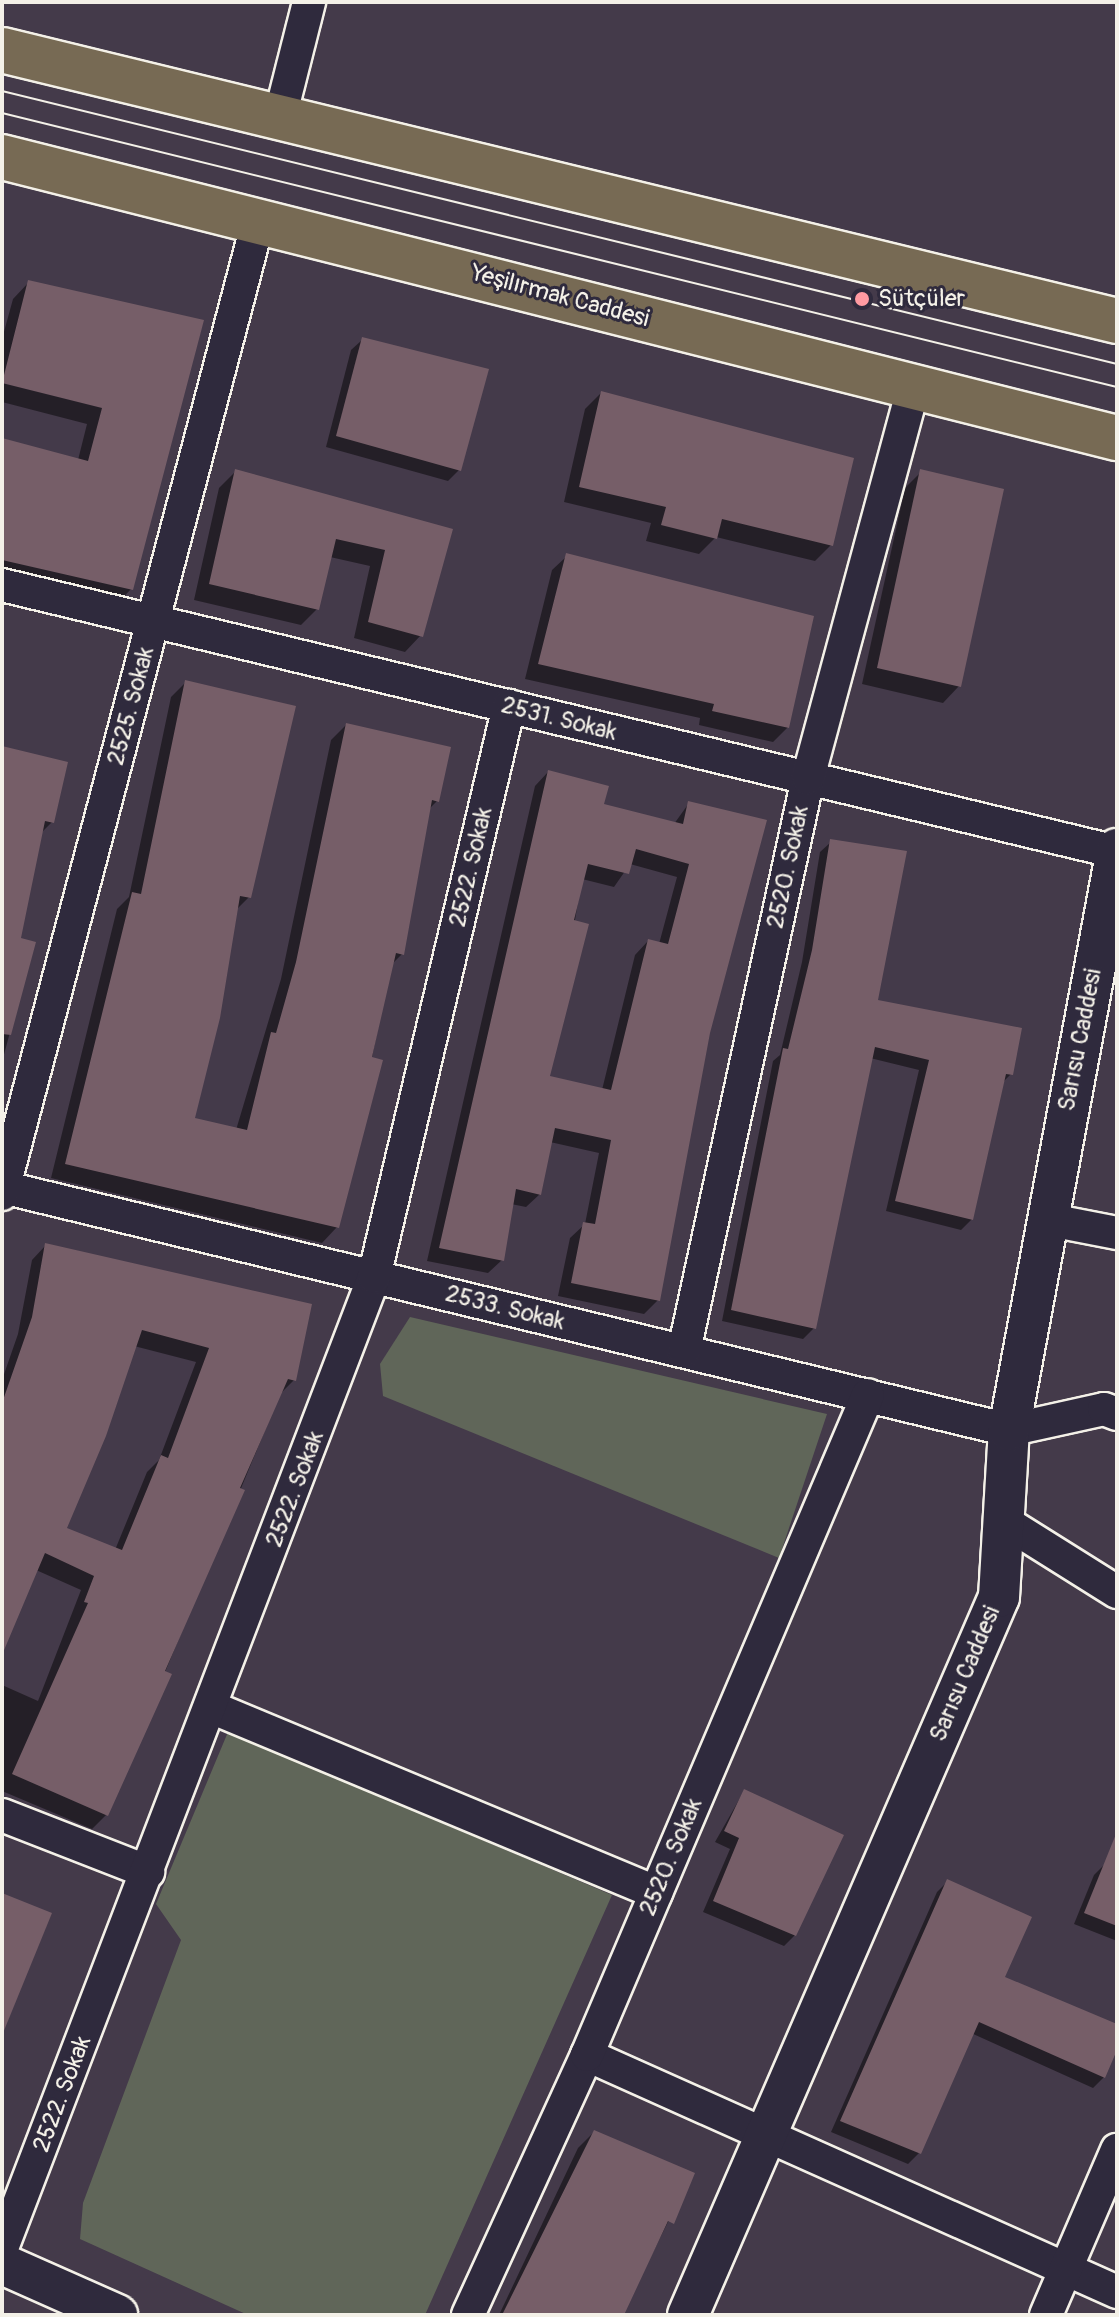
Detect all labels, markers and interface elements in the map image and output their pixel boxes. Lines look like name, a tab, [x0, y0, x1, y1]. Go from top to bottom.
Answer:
street label: Yeşilırmak Caddesi	[468, 258, 652, 334]
place label: Sütçüler	[878, 285, 965, 313]
marker: Sütçüler	[853, 290, 871, 308]
street label: 2525. Sokak	[101, 644, 161, 768]
street label: 2531. Sokak	[498, 691, 620, 747]
street label: 2520. Sokak	[761, 803, 815, 931]
street label: 2522. Sokak	[443, 804, 499, 930]
street label: Sarısu Caddesi	[1052, 966, 1108, 1114]
street label: 2533. Sokak	[442, 1279, 568, 1337]
street label: 2522. Sokak	[260, 1427, 330, 1551]
street label: Sarısu Caddesi	[924, 1602, 1006, 1746]
street label: 2520. Sokak	[633, 1794, 709, 1920]
street label: 2522. Sokak	[27, 2032, 97, 2156]

